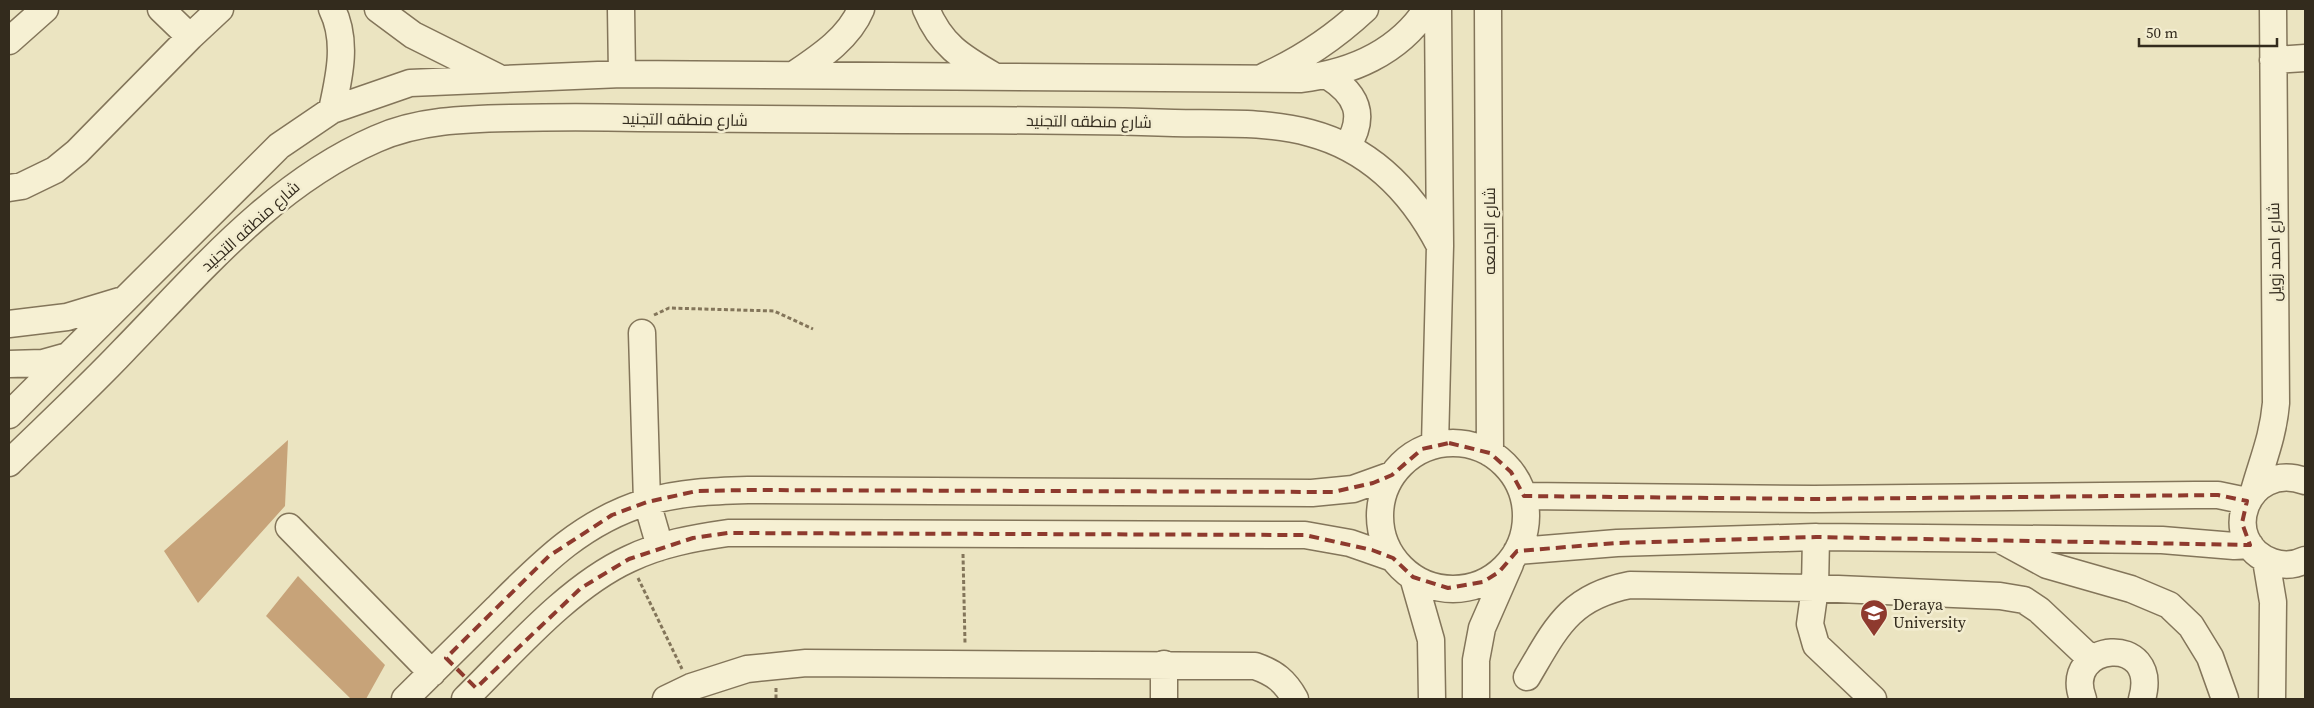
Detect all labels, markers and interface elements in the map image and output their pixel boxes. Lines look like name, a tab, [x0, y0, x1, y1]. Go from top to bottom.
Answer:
scale bar	[2139, 15, 2276, 47]
text: 50 m	[2146, 22, 2178, 43]
street label: شارع منطقه التجنيد	[622, 107, 748, 132]
street label: شارع منطقه التجنيد	[1026, 109, 1152, 134]
street label: شارع منطقه التجنيد	[196, 176, 305, 277]
street label: شارع الجامعه	[1478, 187, 1501, 275]
street label: شارع احمد زويل	[2262, 202, 2287, 302]
place label: Deraya University	[1893, 593, 1967, 633]
school or university icon: Deraya University	[1859, 598, 1889, 637]

